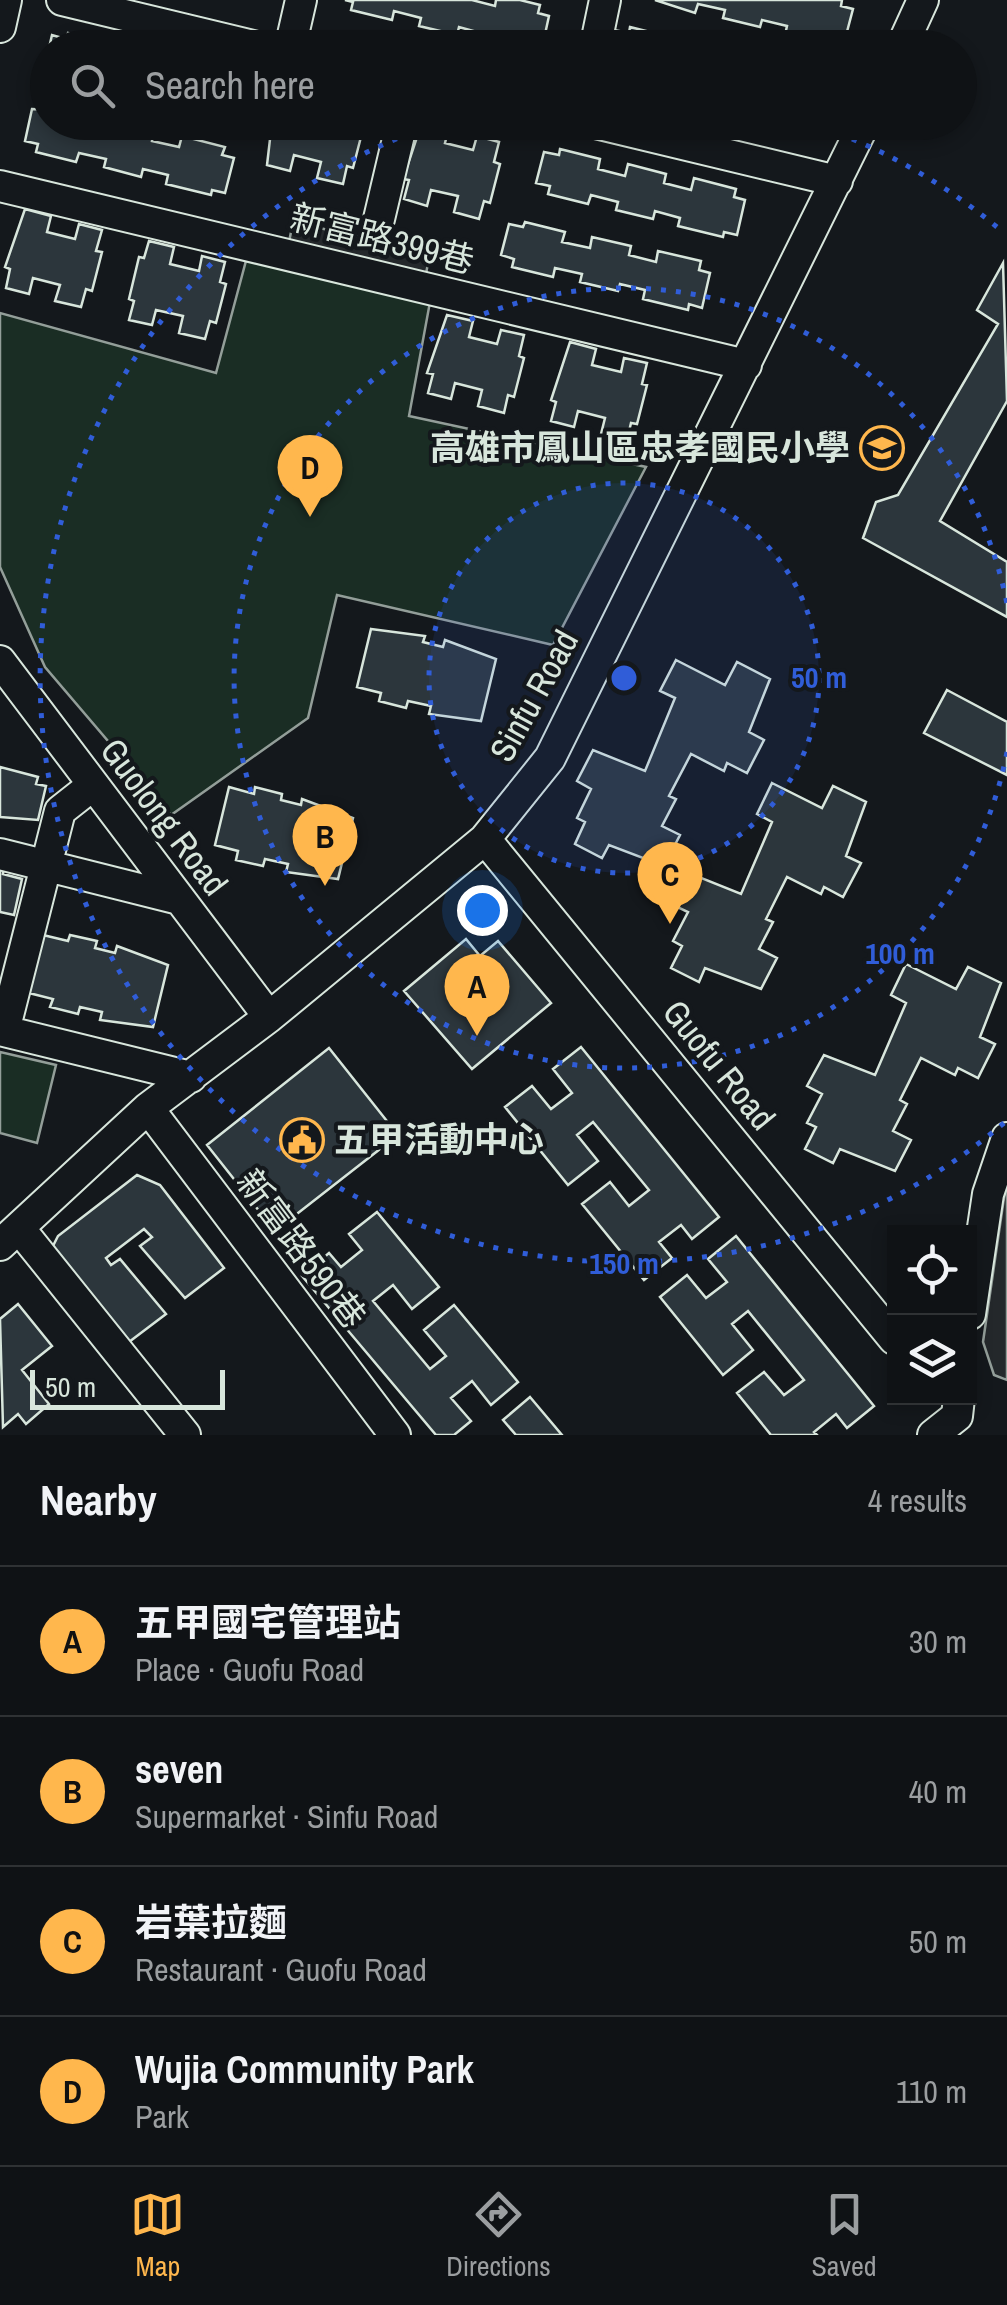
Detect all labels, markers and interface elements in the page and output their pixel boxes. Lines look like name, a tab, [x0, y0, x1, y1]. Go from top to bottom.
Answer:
search box	[30, 30, 977, 140]
icon: search	[65, 58, 120, 113]
text: Search here	[145, 60, 315, 111]
street label: 新富路399巷	[285, 193, 479, 284]
place label: 高雄市鳳山區忠孝國民小學	[430, 424, 850, 471]
school or university icon: 高雄市鳳山區忠孝國民小學	[859, 425, 905, 471]
pin: D	[278, 434, 342, 517]
street label: Sinfu Road	[478, 622, 589, 770]
text: 50 m	[791, 657, 847, 697]
centre of rings	[606, 660, 642, 696]
street label: Guolong Road	[90, 729, 239, 905]
pin: B	[292, 804, 358, 886]
pin: C	[638, 842, 702, 924]
your location	[457, 885, 508, 936]
text: 100 m	[865, 933, 935, 973]
pin: A	[444, 954, 510, 1036]
street label: Guofu Road	[652, 990, 786, 1140]
place label: 五甲活動中心	[334, 1116, 544, 1163]
public building icon: 五甲活動中心	[279, 1117, 325, 1163]
street label: 新富路590巷	[226, 1160, 377, 1338]
map controls	[887, 1225, 977, 1405]
button: locate	[887, 1225, 977, 1315]
text: 150 m	[589, 1243, 659, 1283]
button: layers	[887, 1315, 977, 1405]
scale bar	[30, 1365, 225, 1410]
text: 50 m	[45, 1368, 96, 1406]
text: Nearby	[40, 1472, 157, 1528]
text: 4 results	[868, 1479, 967, 1522]
text: 五甲國宅管理站	[135, 1597, 401, 1648]
text: A	[63, 1620, 82, 1663]
text: 30 m	[909, 1620, 967, 1663]
text: Place · Guofu Road	[135, 1648, 364, 1691]
text: seven	[135, 1744, 223, 1795]
text: B	[63, 1770, 82, 1813]
text: 40 m	[909, 1770, 967, 1813]
text: Supermarket · Sinfu Road	[135, 1795, 438, 1838]
text: 岩葉拉麵	[135, 1897, 287, 1948]
text: C	[63, 1920, 82, 1963]
text: 50 m	[909, 1920, 967, 1963]
text: Restaurant · Guofu Road	[135, 1948, 427, 1991]
text: Wujia Community Park	[135, 2044, 474, 2095]
text: D	[63, 2070, 82, 2113]
text: 110 m	[896, 2070, 967, 2113]
text: Park	[135, 2095, 189, 2138]
tab: Map	[130, 2187, 185, 2285]
tab: Directions	[446, 2187, 551, 2285]
tab: Saved	[812, 2187, 877, 2285]

